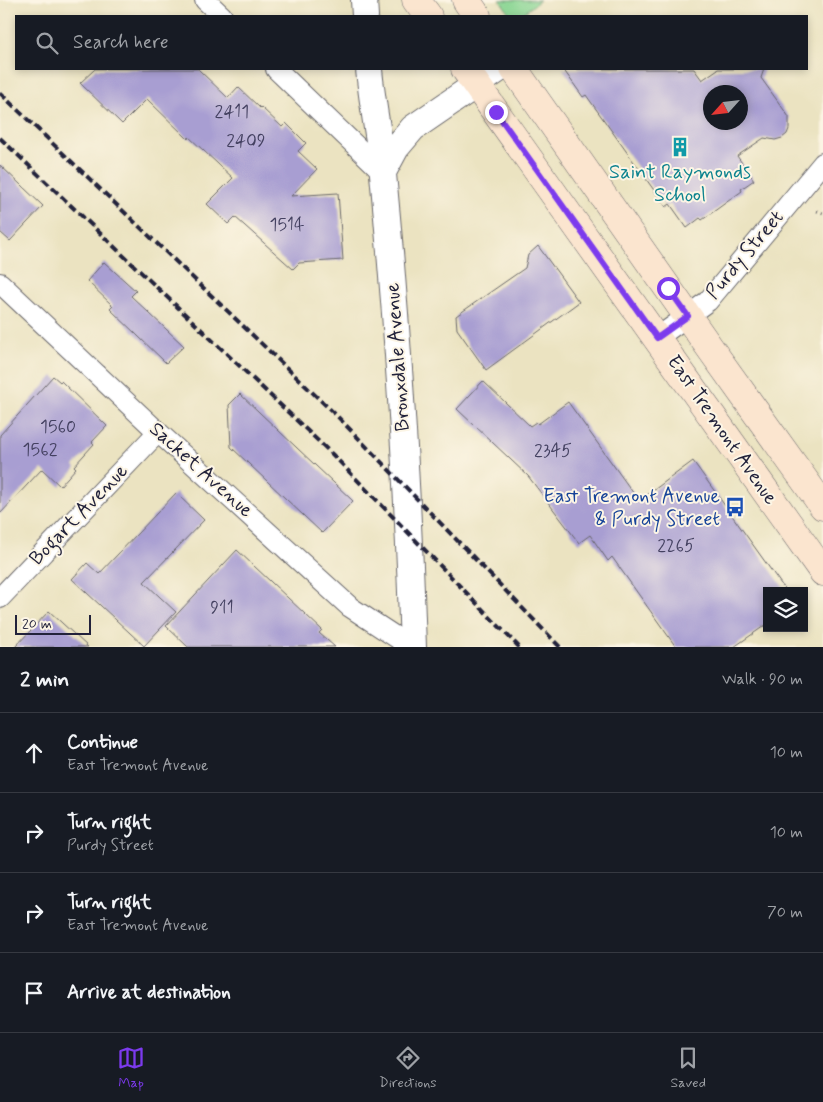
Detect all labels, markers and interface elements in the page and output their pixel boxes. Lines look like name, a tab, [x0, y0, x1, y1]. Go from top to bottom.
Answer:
search box	[15, 15, 808, 70]
icon: search	[33, 29, 61, 57]
text: Search here	[73, 30, 169, 55]
north arrow	[703, 85, 748, 130]
house number: 2411	[215, 100, 249, 124]
route end	[485, 101, 508, 124]
house number: 2409	[226, 129, 266, 153]
building icon: Saint Raymonds School	[669, 136, 691, 158]
place label: Saint Raymonds School	[609, 159, 751, 209]
street label: Purdy Street	[700, 205, 790, 305]
house number: 1514	[269, 213, 305, 237]
route start	[657, 277, 680, 300]
street label: Bronxdale Avenue	[379, 282, 417, 432]
street label: East Tremont Avenue	[660, 350, 784, 510]
house number: 1560	[40, 415, 76, 439]
street label: Sacket Avenue	[143, 416, 259, 524]
house number: 1562	[23, 438, 58, 462]
house number: 2345	[534, 439, 572, 463]
street label: Bogart Avenue	[24, 458, 136, 573]
place label: East Tremont Avenue & Purdy Street	[543, 483, 720, 533]
bus stop icon: East Tremont Avenue & Purdy Street	[724, 496, 746, 518]
house number: 2265	[657, 534, 695, 558]
map controls	[763, 587, 808, 632]
button: layers	[763, 587, 808, 632]
house number: 911	[210, 596, 234, 620]
scale bar	[15, 612, 91, 635]
text: 20 m	[22, 615, 52, 633]
text: 2 min	[20, 666, 69, 694]
text: Walk · 90 m	[722, 669, 803, 690]
text: Continue	[67, 730, 138, 755]
icon: ahead	[20, 739, 48, 767]
text: 10 m	[770, 742, 803, 763]
text: East Tremont Avenue	[67, 755, 209, 776]
text: Turn right	[67, 810, 151, 835]
icon: right	[20, 819, 48, 847]
text: 10 m	[770, 822, 803, 843]
text: Purdy Street	[67, 835, 154, 856]
text: Turn right	[67, 890, 151, 915]
icon: right	[20, 899, 48, 927]
text: 70 m	[767, 902, 803, 923]
text: East Tremont Avenue	[67, 915, 209, 936]
icon: arrive	[20, 979, 48, 1007]
text: Arrive at destination	[67, 980, 231, 1005]
tab: Map	[117, 1044, 145, 1092]
tab: Directions	[379, 1044, 437, 1092]
tab: Saved	[671, 1044, 706, 1092]

